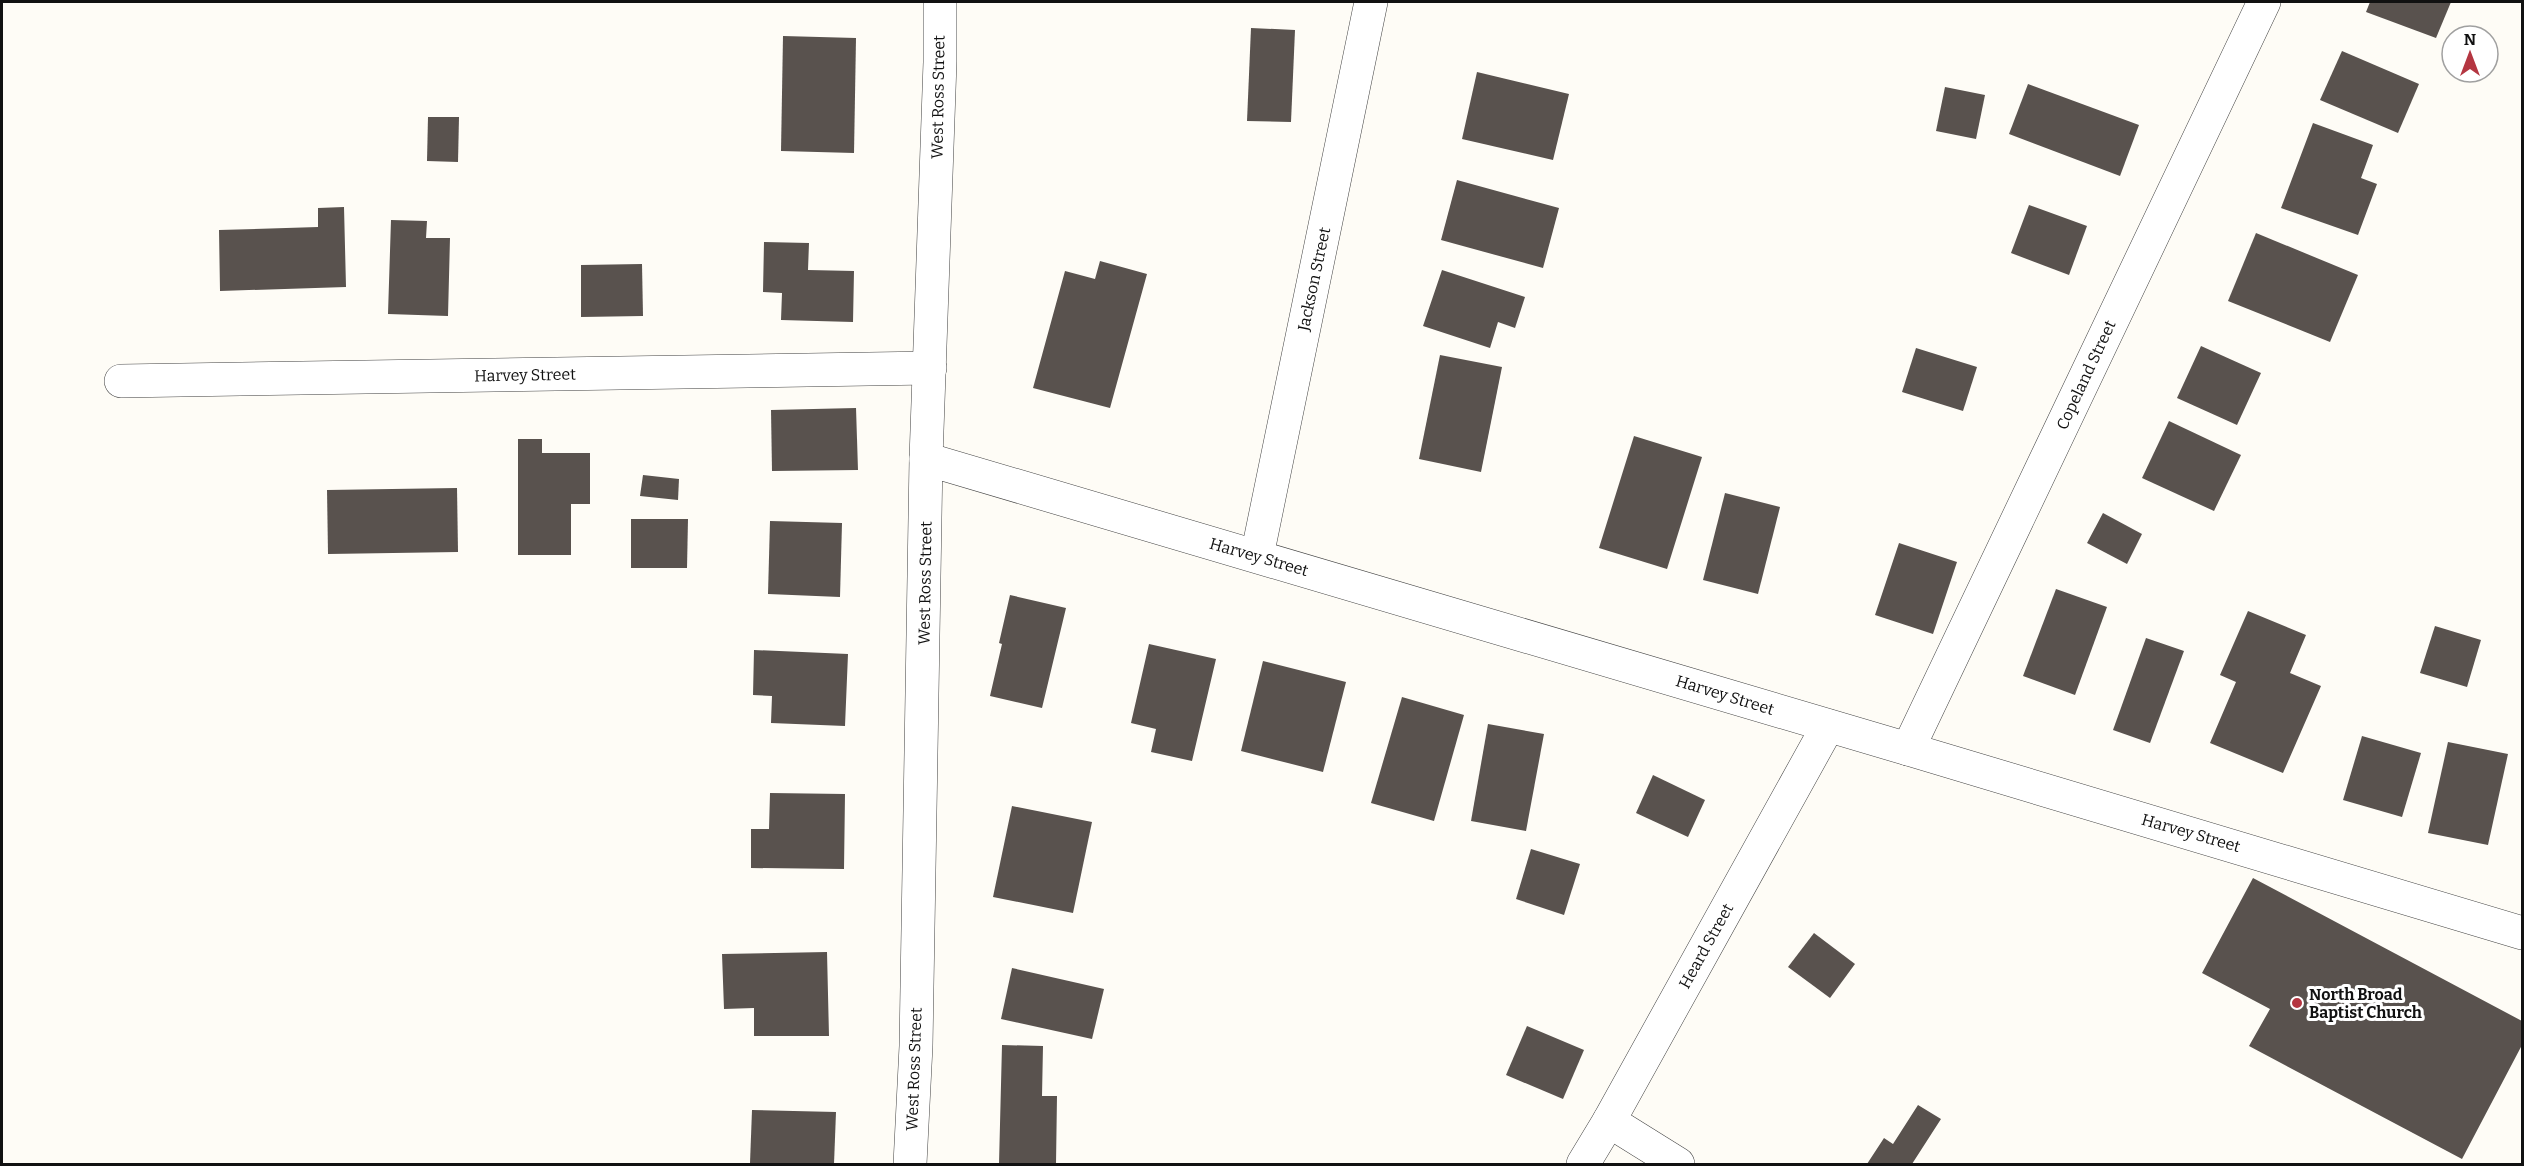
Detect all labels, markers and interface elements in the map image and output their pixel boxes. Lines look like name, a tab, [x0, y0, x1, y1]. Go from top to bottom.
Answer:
north arrow	[2440, 24, 2500, 84]
text: N	[2464, 30, 2476, 49]
street label: West Ross Street	[927, 35, 949, 159]
street label: Jackson Street	[1294, 225, 1334, 334]
street label: Copeland Street	[2052, 317, 2120, 433]
street label: Harvey Street	[474, 365, 576, 385]
street label: West Ross Street	[914, 521, 936, 645]
street label: Harvey Street	[1207, 534, 1311, 580]
street label: Harvey Street	[1674, 671, 1777, 719]
street label: Harvey Street	[2139, 810, 2243, 856]
street label: Heard Street	[1675, 900, 1737, 992]
place label: North Broad Baptist Church	[2309, 985, 2422, 1022]
marker: North Broad Baptist Church	[2290, 996, 2304, 1010]
street label: West Ross Street	[902, 1007, 926, 1131]

